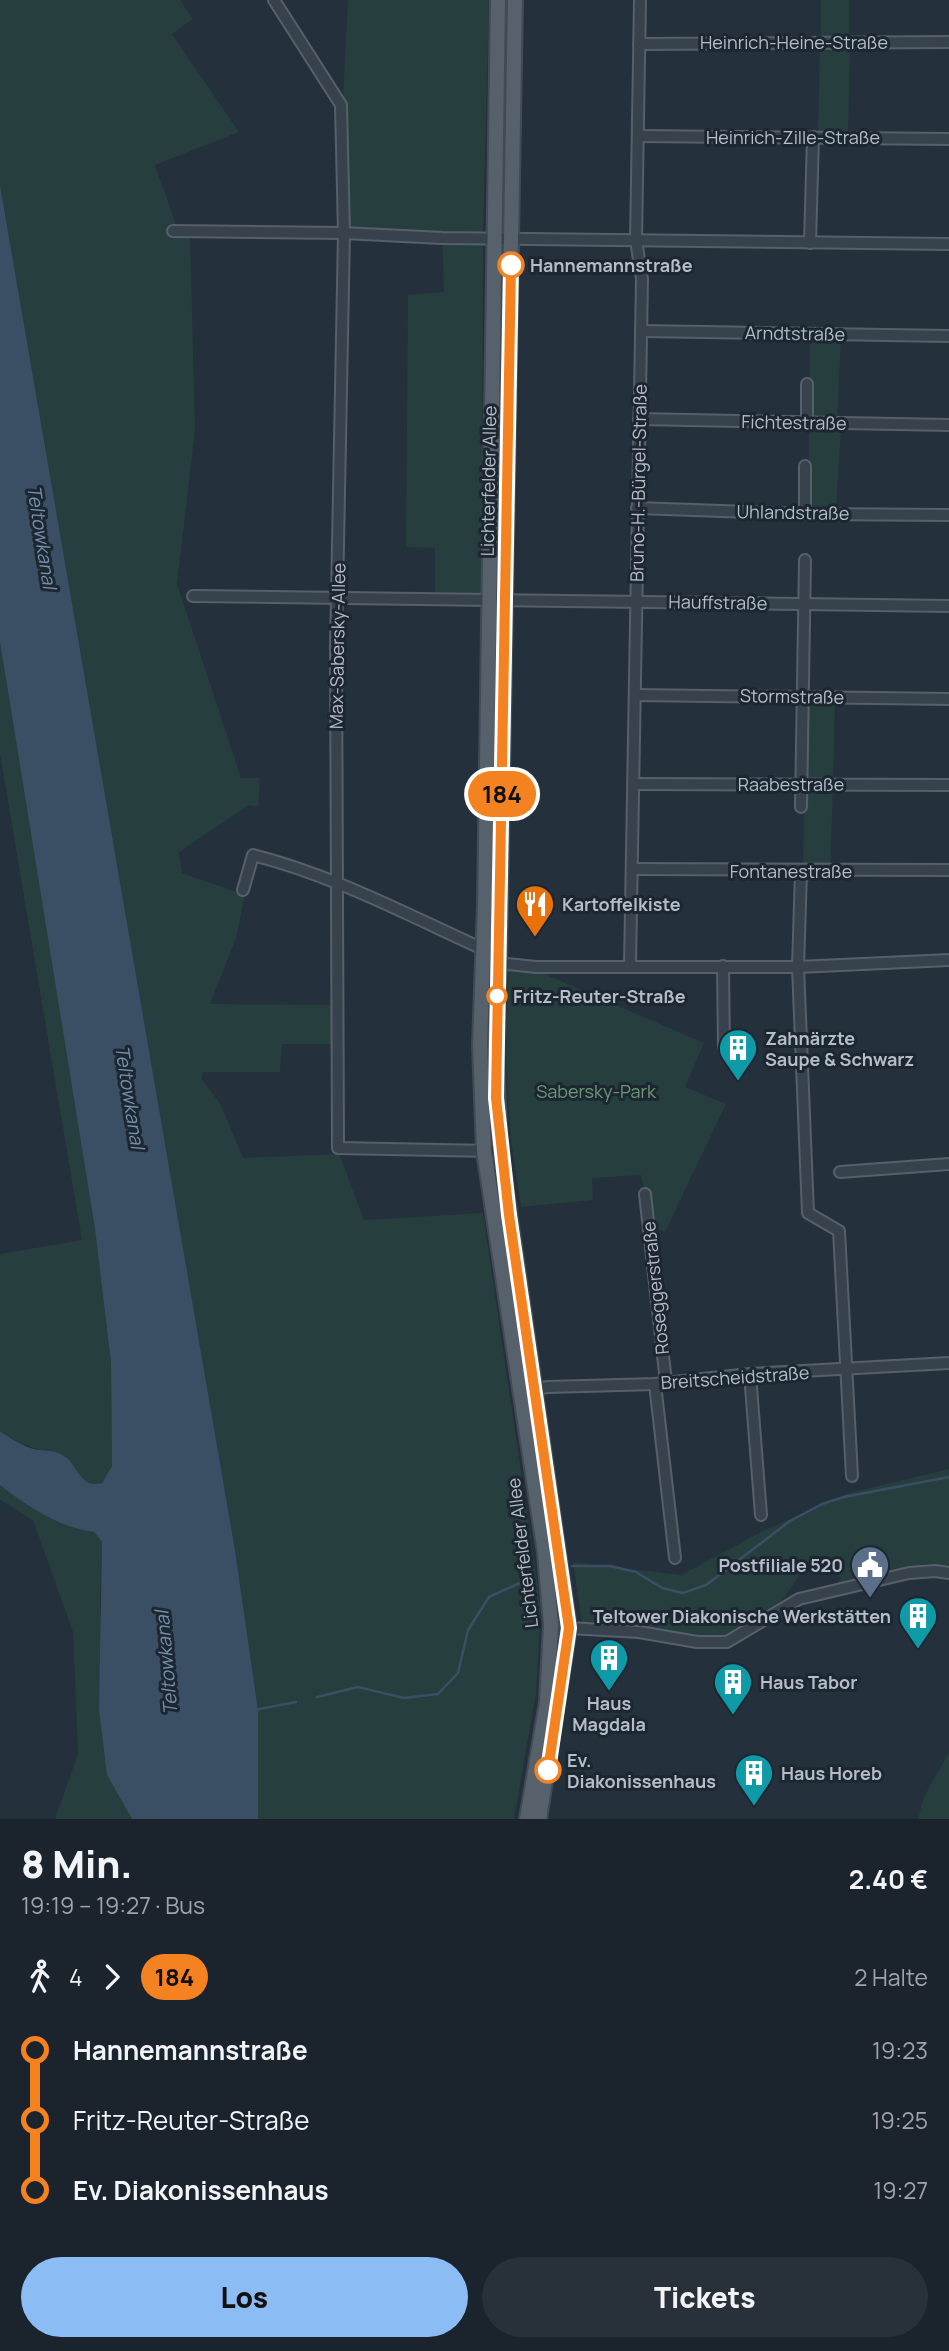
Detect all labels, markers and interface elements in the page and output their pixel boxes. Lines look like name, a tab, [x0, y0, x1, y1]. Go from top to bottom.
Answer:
street label: Heinrich-Heine-Straße	[700, 30, 888, 54]
street label: Heinrich-Zille-Straße	[706, 125, 880, 149]
marker: Hannemannstraße	[498, 252, 524, 278]
place label: Hannemannstraße	[530, 253, 693, 277]
street label: Arndtstraße	[745, 320, 845, 346]
street label: Bruno-H.-Bürgel-Straße	[624, 384, 652, 582]
street label: Lichterfelder Allee	[475, 405, 501, 557]
street label: Fichtestraße	[741, 409, 847, 435]
water label: Teltowkanal	[21, 483, 63, 593]
street label: Uhlandstraße	[736, 499, 850, 525]
street label: Max-Sabersky-Allee	[324, 563, 350, 729]
street label: Hauffstraße	[668, 589, 768, 615]
street label: Stormstraße	[740, 683, 844, 709]
line badge: 184	[462, 771, 542, 817]
street label: Raabestraße	[738, 772, 844, 796]
text: 184	[482, 777, 522, 810]
street label: Fontanestraße	[730, 859, 852, 883]
restaurant icon: Kartoffelkiste	[514, 883, 556, 938]
place label: Kartoffelkiste	[562, 892, 681, 916]
place label: Fritz-Reuter-Straße	[513, 984, 686, 1008]
marker: Fritz-Reuter-Straße	[487, 986, 507, 1006]
place label: Zahnärzte Saupe & Schwarz	[765, 1026, 914, 1071]
building icon: Zahnärzte Saupe & Schwarz	[717, 1027, 759, 1082]
water label: Teltowkanal	[109, 1043, 151, 1153]
park label: Sabersky-Park	[536, 1079, 657, 1103]
street label: Roseggerstraße	[636, 1220, 674, 1356]
street label: Breitscheidstraße	[660, 1360, 810, 1394]
street label: Lichterfelder Allee	[501, 1477, 543, 1629]
public building icon: Postfiliale 520	[849, 1544, 891, 1599]
place label: Postfiliale 520	[718, 1553, 843, 1577]
building icon: Teltower Diakonische Werkstätten	[897, 1595, 939, 1650]
place label: Teltower Diakonische Werkstätten	[593, 1604, 891, 1628]
water label: Teltowkanal	[148, 1607, 183, 1716]
building icon: Haus Magdala	[588, 1637, 630, 1692]
building icon: Haus Tabor	[712, 1661, 754, 1716]
place label: Haus Tabor	[760, 1670, 857, 1694]
place label: Haus Magdala	[572, 1691, 646, 1736]
place label: Ev. Diakonissenhaus	[567, 1748, 716, 1793]
building icon: Haus Horeb	[733, 1752, 775, 1807]
marker: Ev. Diakonissenhaus	[535, 1757, 561, 1783]
place label: Haus Horeb	[781, 1761, 882, 1785]
text: 8 Min.	[21, 1837, 133, 1889]
text: 2.40 €	[849, 1861, 928, 1897]
text: 19:19 – 19:27 · Bus	[21, 1889, 205, 1921]
icon: walk	[21, 1958, 59, 1996]
icon: forward	[93, 1958, 131, 1996]
text: 184	[155, 1960, 194, 1993]
text: 4	[69, 1961, 83, 1993]
text: 2 Halte	[854, 1961, 928, 1993]
text: Hannemannstraße	[73, 2032, 308, 2068]
text: 19:23	[872, 2034, 928, 2066]
text: Fritz-Reuter-Straße	[73, 2102, 310, 2138]
text: 19:25	[871, 2104, 928, 2136]
text: Ev. Diakonissenhaus	[73, 2172, 329, 2208]
text: 19:27	[873, 2174, 928, 2206]
button: Los	[21, 2257, 468, 2337]
button: Tickets	[482, 2257, 928, 2337]

